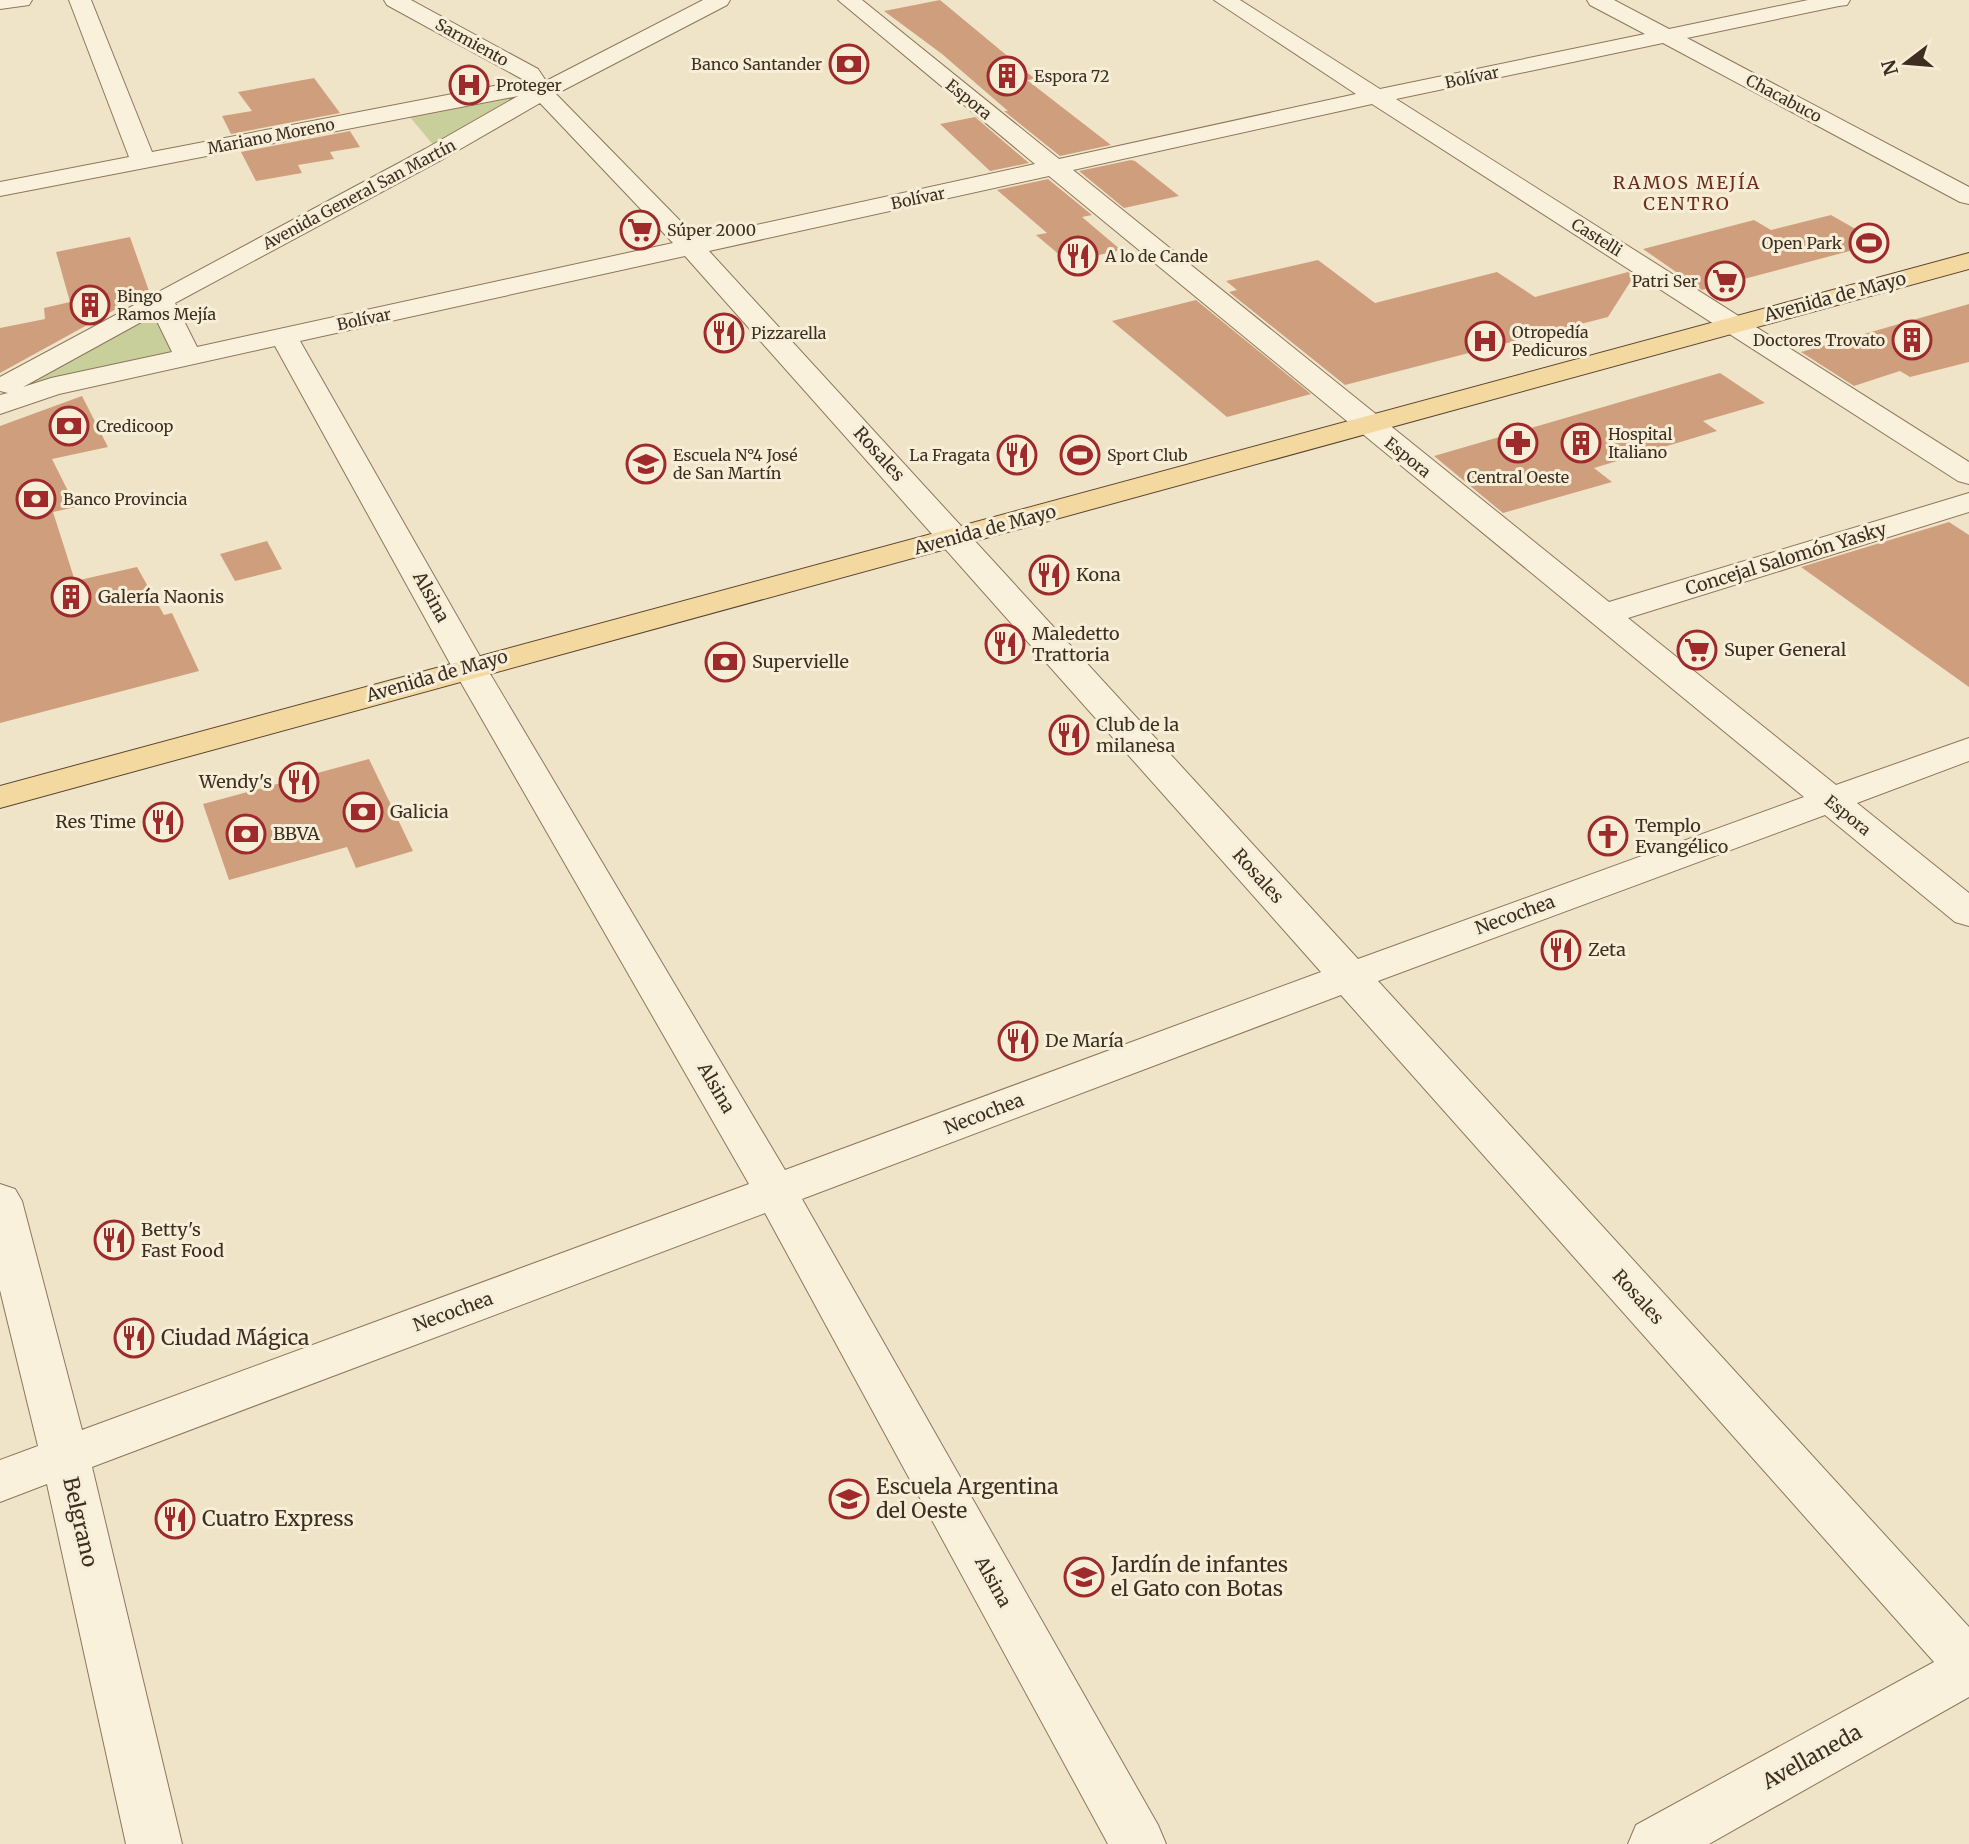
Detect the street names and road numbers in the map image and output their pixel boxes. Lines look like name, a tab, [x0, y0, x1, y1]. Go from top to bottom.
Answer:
street label: Sarmiento	[432, 14, 512, 70]
street label: Bolívar	[1443, 62, 1501, 92]
street label: Chacabuco	[1743, 70, 1825, 126]
street label: Espora	[942, 74, 996, 124]
street label: Mariano Moreno	[206, 114, 336, 158]
street label: Avenida General San Martín	[258, 134, 459, 254]
street label: Bolívar	[889, 183, 947, 213]
street label: Castelli	[1568, 214, 1626, 260]
street label: Avenida de Mayo	[1760, 266, 1908, 327]
street label: Bolívar	[335, 304, 393, 334]
street label: Rosales	[849, 422, 910, 486]
street label: Espora	[1381, 432, 1435, 482]
street label: Avenida de Mayo	[910, 499, 1058, 560]
street label: Concejal Salomón Yasky	[1682, 517, 1890, 600]
street label: Alsina	[408, 566, 455, 627]
street label: Avenida de Mayo	[362, 644, 510, 707]
street label: Espora	[1821, 790, 1875, 840]
street label: Rosales	[1228, 844, 1289, 908]
street label: Necochea	[1472, 889, 1558, 940]
street label: Alsina	[692, 1057, 740, 1117]
street label: Necochea	[941, 1088, 1027, 1139]
street label: Rosales	[1608, 1265, 1669, 1329]
street label: Necochea	[410, 1286, 496, 1337]
street label: Belgrano	[57, 1474, 104, 1569]
street label: Alsina	[970, 1551, 1017, 1612]
street label: Avellaneda	[1756, 1718, 1866, 1795]

